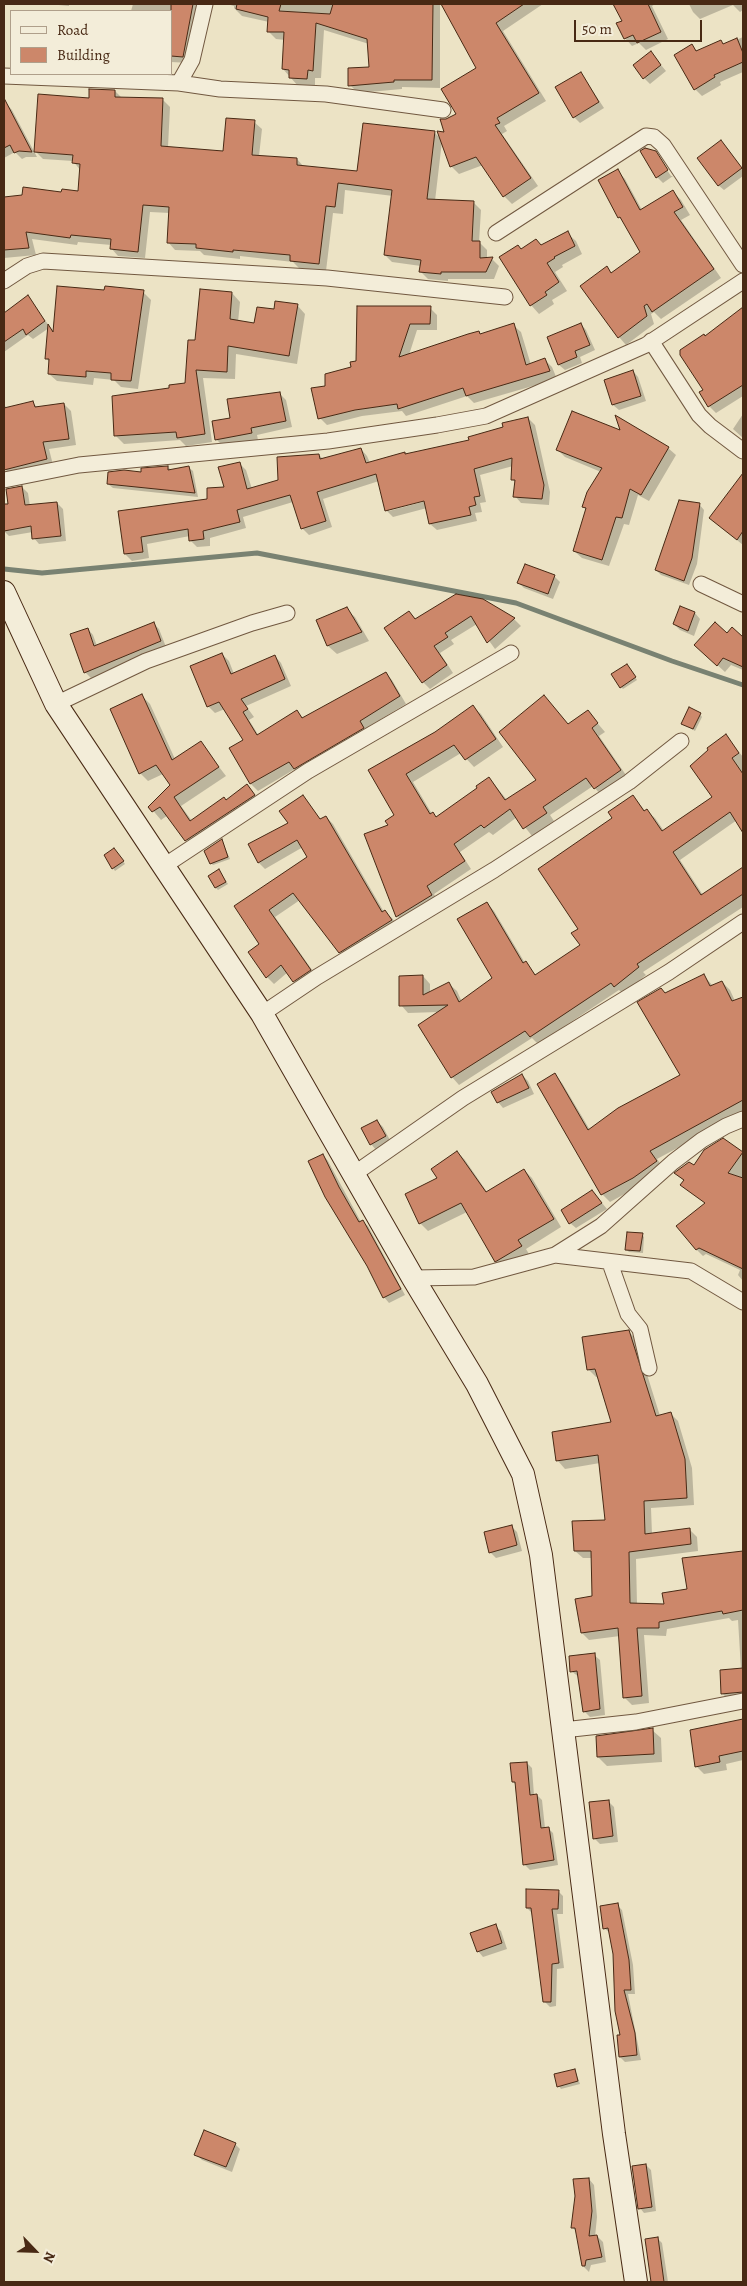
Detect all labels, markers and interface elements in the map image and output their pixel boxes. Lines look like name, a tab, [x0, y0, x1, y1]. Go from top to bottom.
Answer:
legend	[10, 10, 172, 75]
scale bar	[577, 10, 704, 42]
text: 50 m	[582, 19, 612, 39]
text: Road	[57, 20, 88, 40]
text: Building	[57, 45, 110, 65]
north arrow	[10, 2226, 60, 2276]
text: N	[38, 2249, 60, 2266]

